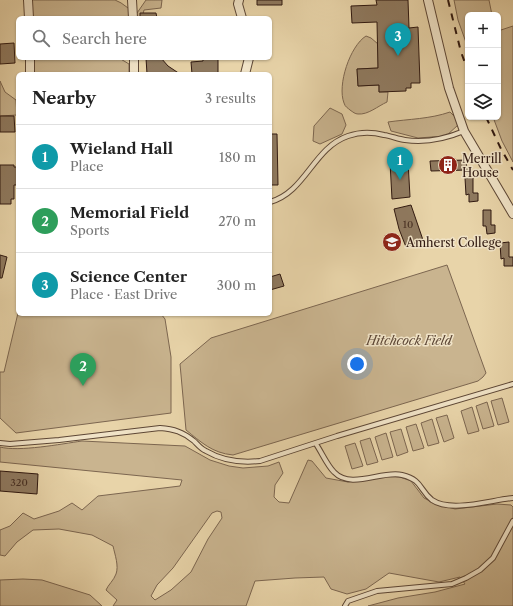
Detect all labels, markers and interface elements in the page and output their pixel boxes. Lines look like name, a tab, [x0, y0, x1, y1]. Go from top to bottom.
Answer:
map controls	[465, 12, 501, 120]
button: +	[465, 12, 501, 48]
search box	[16, 16, 272, 60]
pin: 3	[385, 23, 411, 56]
icon: search	[30, 27, 52, 49]
text: Search here	[62, 29, 147, 48]
button: −	[465, 48, 501, 84]
button: layers	[465, 84, 501, 120]
text: Nearby	[32, 88, 96, 108]
text: 3 results	[205, 90, 256, 106]
text: Wieland Hall	[70, 139, 173, 158]
pin: 1	[387, 147, 413, 180]
text: 1	[42, 149, 48, 165]
text: 180 m	[219, 149, 256, 165]
place label: Merrill House	[462, 151, 502, 180]
building icon: Merrill House	[437, 154, 459, 176]
text: Place	[70, 158, 103, 174]
text: Memorial Field	[70, 203, 189, 222]
text: 2	[41, 213, 49, 229]
text: 270 m	[218, 213, 256, 229]
house number: 10	[403, 218, 413, 231]
text: Sports	[70, 222, 109, 238]
school or university icon: Amherst College	[381, 231, 403, 253]
place label: Amherst College	[405, 235, 502, 250]
text: Science Center	[70, 267, 187, 286]
text: 3	[41, 277, 49, 293]
text: 300 m	[217, 277, 256, 293]
text: Place · East Drive	[70, 286, 177, 302]
park label: Hitchcock Field	[365, 333, 454, 348]
pin: 2	[70, 353, 96, 386]
your location	[347, 354, 367, 374]
house number: 320	[10, 476, 28, 489]

